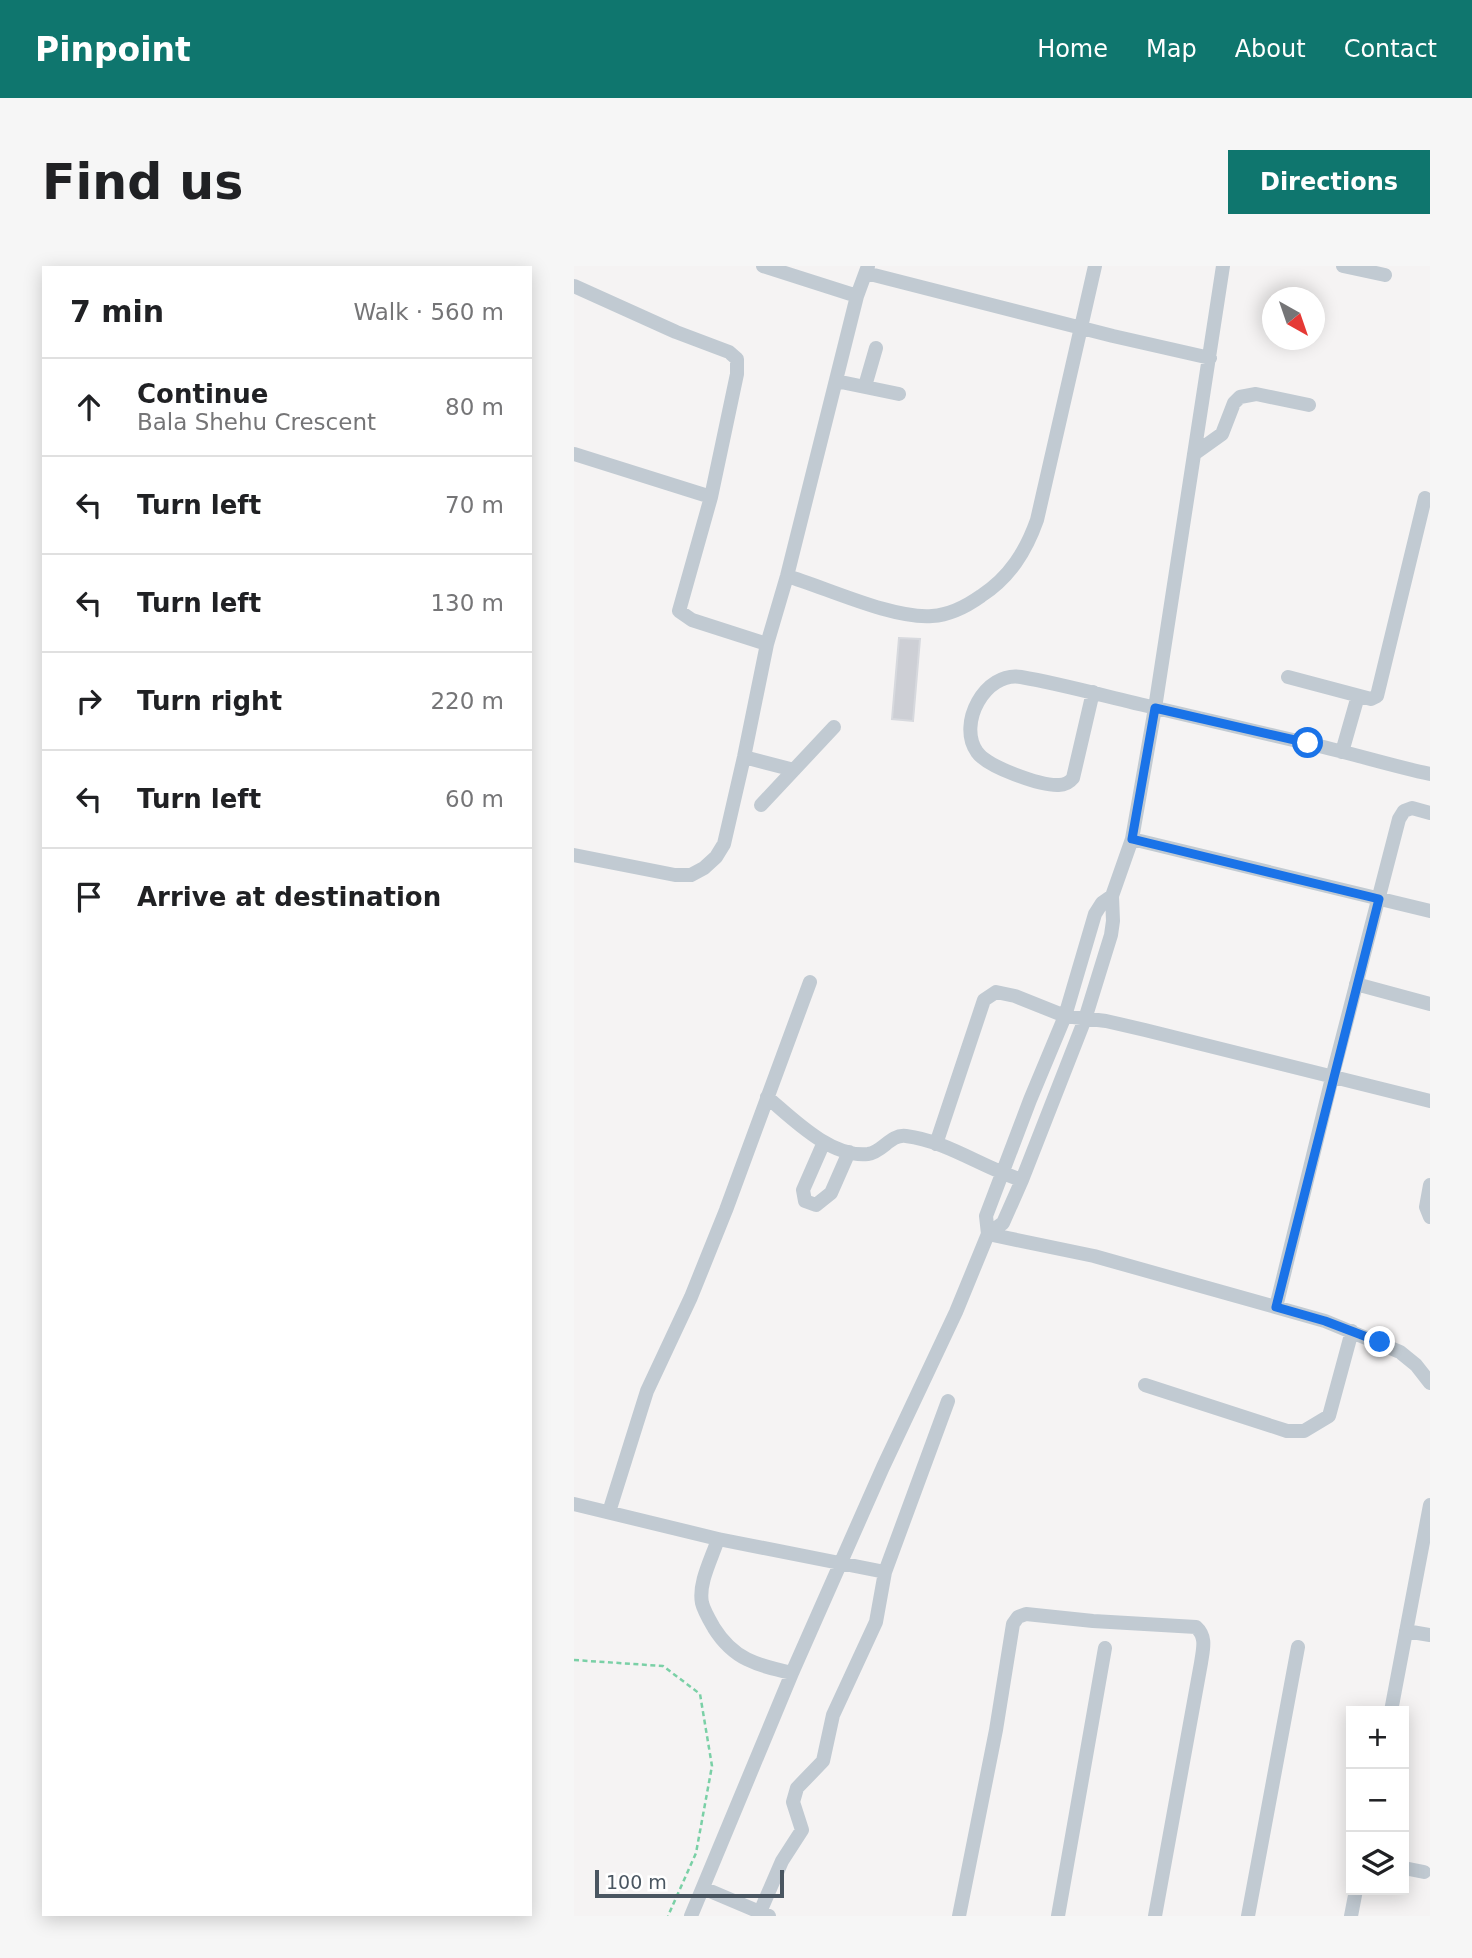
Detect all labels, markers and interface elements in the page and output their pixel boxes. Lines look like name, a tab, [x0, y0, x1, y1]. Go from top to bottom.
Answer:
text: Pinpoint	[35, 30, 191, 69]
text: Home	[1037, 35, 1108, 63]
text: Map	[1146, 35, 1197, 63]
text: About	[1235, 35, 1306, 63]
text: Contact	[1344, 35, 1437, 63]
button: Directions	[1228, 150, 1430, 214]
text: Find us	[42, 154, 243, 211]
north arrow	[1262, 287, 1325, 350]
text: 7 min	[70, 294, 164, 329]
text: Walk · 560 m	[353, 299, 504, 325]
text: Continue	[137, 379, 268, 409]
icon: ahead	[70, 388, 108, 426]
text: 80 m	[445, 394, 504, 420]
text: Bala Shehu Crescent	[137, 409, 376, 435]
icon: left	[70, 486, 108, 524]
text: Turn left	[137, 490, 261, 520]
text: 70 m	[445, 492, 504, 518]
icon: left	[70, 584, 108, 622]
text: Turn left	[137, 588, 261, 618]
text: 130 m	[430, 590, 504, 616]
icon: right	[70, 682, 108, 720]
text: Turn right	[137, 686, 282, 716]
text: 220 m	[430, 688, 504, 714]
route start	[1292, 727, 1323, 758]
icon: left	[70, 780, 108, 818]
text: Turn left	[137, 784, 261, 814]
text: 60 m	[445, 786, 504, 812]
icon: arrive	[70, 878, 108, 916]
text: Arrive at destination	[137, 882, 441, 912]
route end	[1364, 1326, 1395, 1357]
map controls	[1346, 1706, 1409, 1895]
button: +	[1346, 1706, 1409, 1769]
button: −	[1346, 1769, 1409, 1832]
button: layers	[1346, 1832, 1409, 1895]
scale bar	[595, 1867, 784, 1899]
text: 100 m	[606, 1871, 667, 1893]

